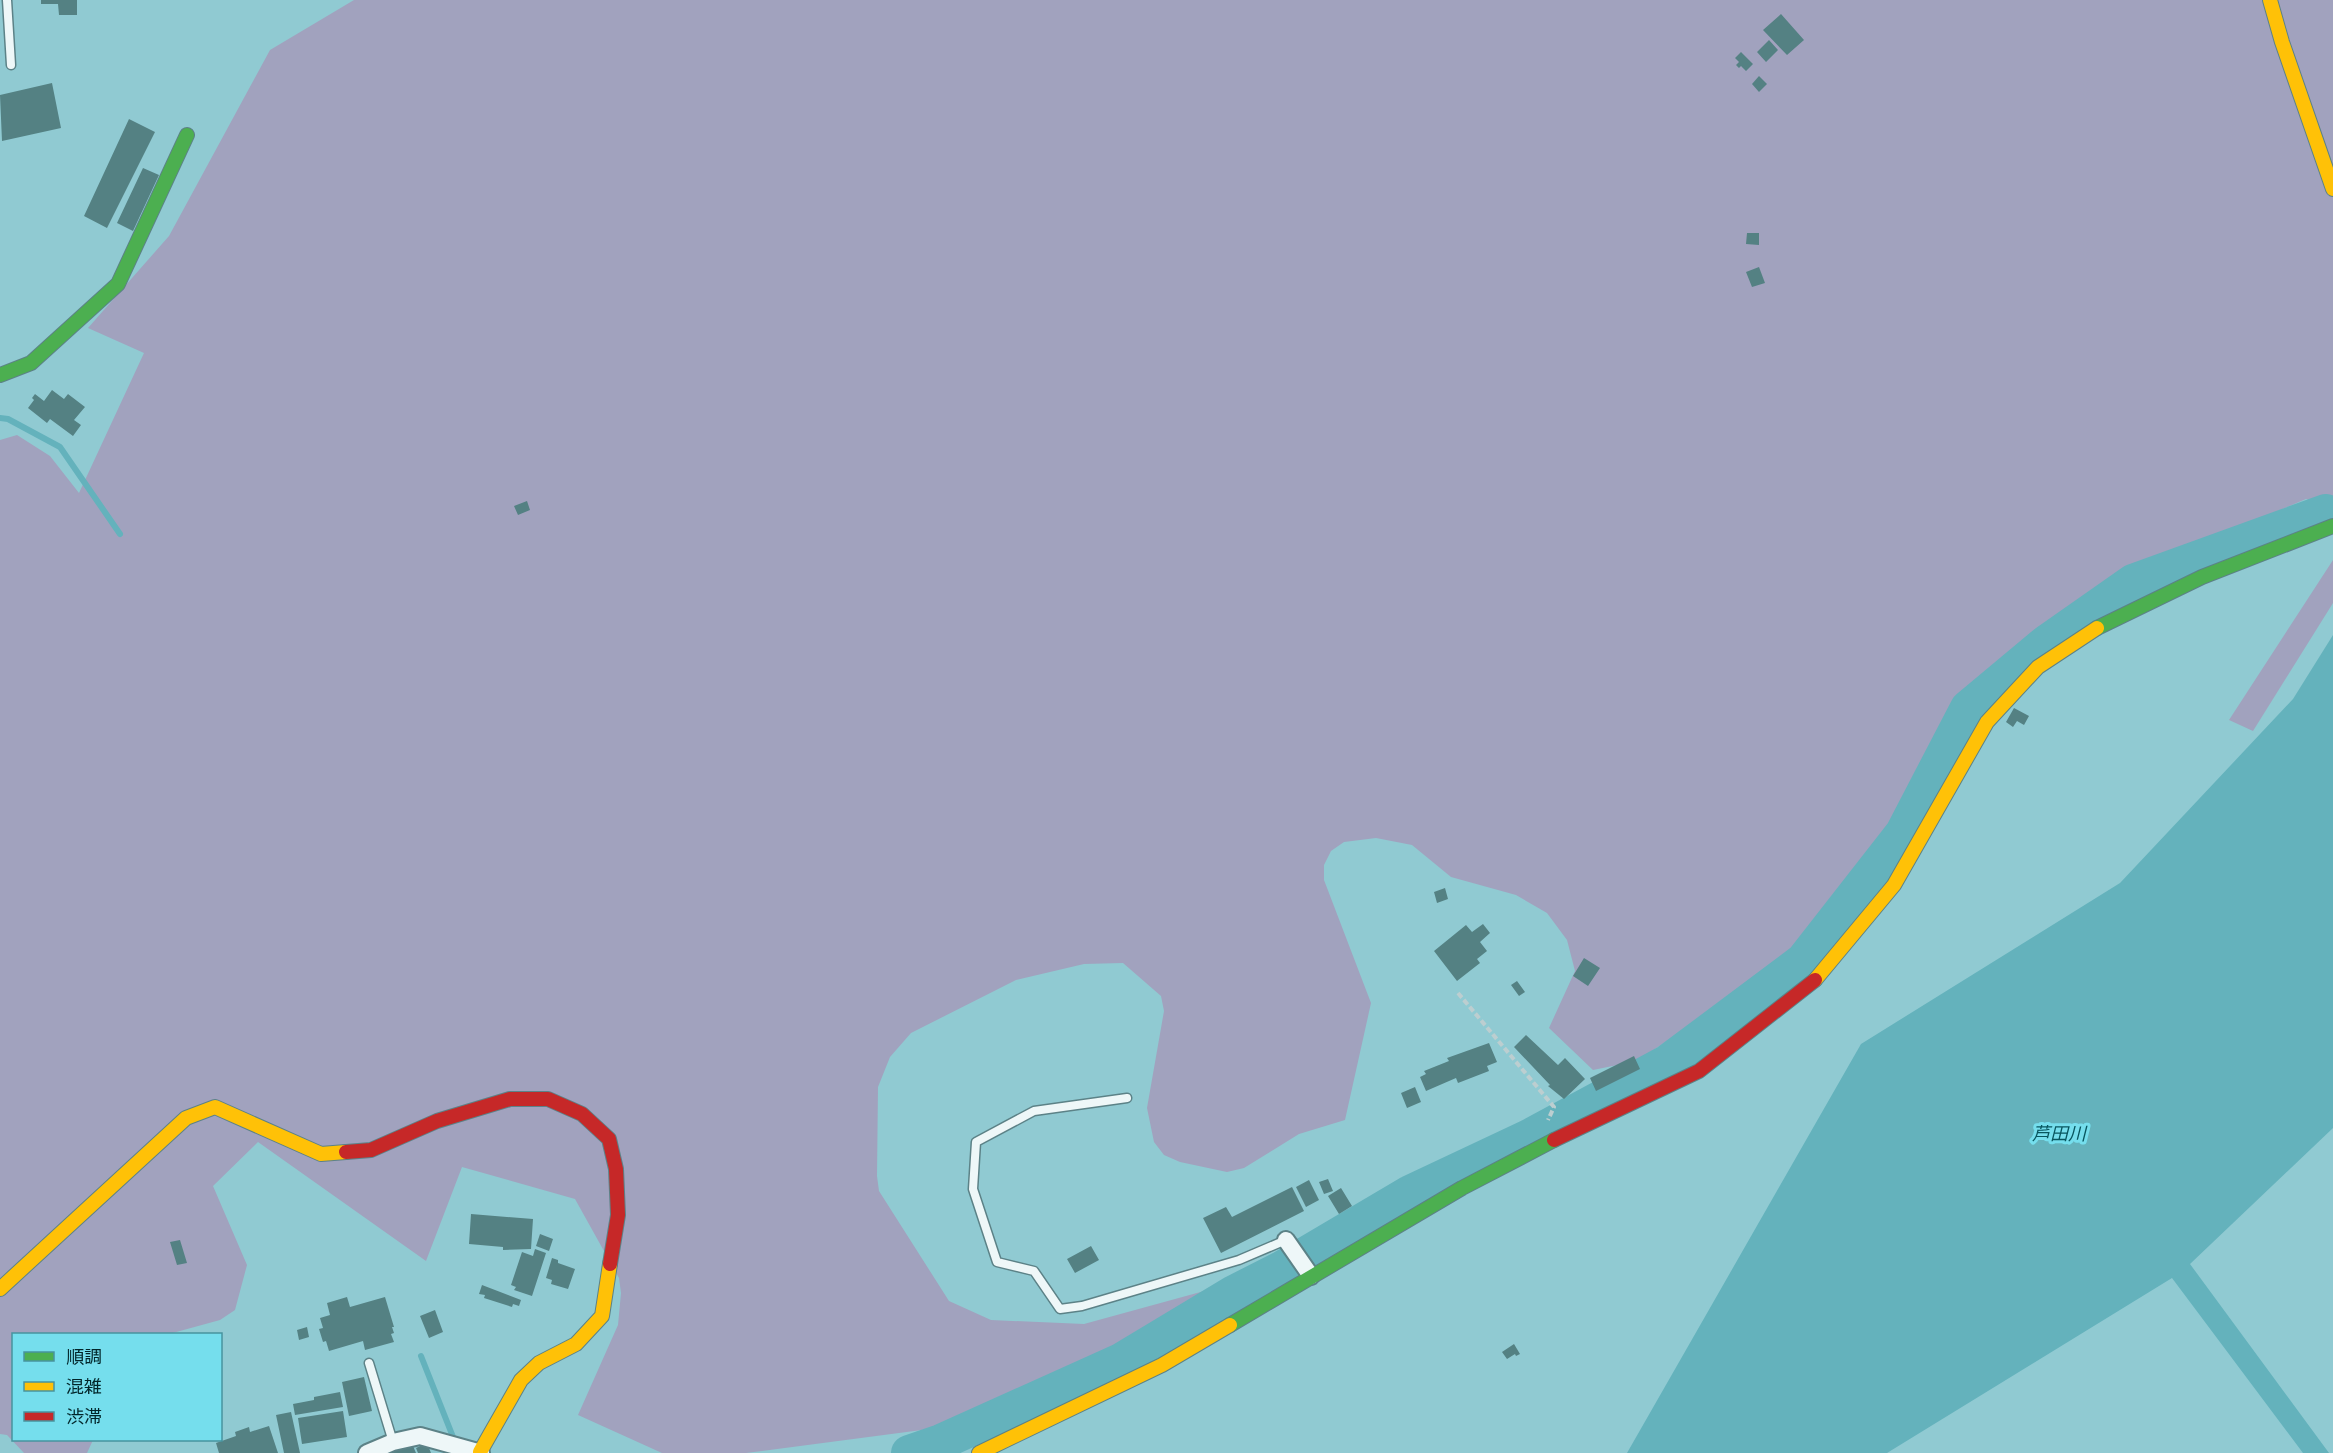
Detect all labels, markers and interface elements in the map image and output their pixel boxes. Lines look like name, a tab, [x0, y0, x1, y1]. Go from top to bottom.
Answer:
water label: 芦田川	[2032, 1124, 2088, 1145]
legend	[12, 1333, 222, 1441]
text: 順調	[66, 1347, 102, 1368]
text: 混雑	[66, 1377, 102, 1398]
text: 渋滞	[66, 1407, 102, 1428]

